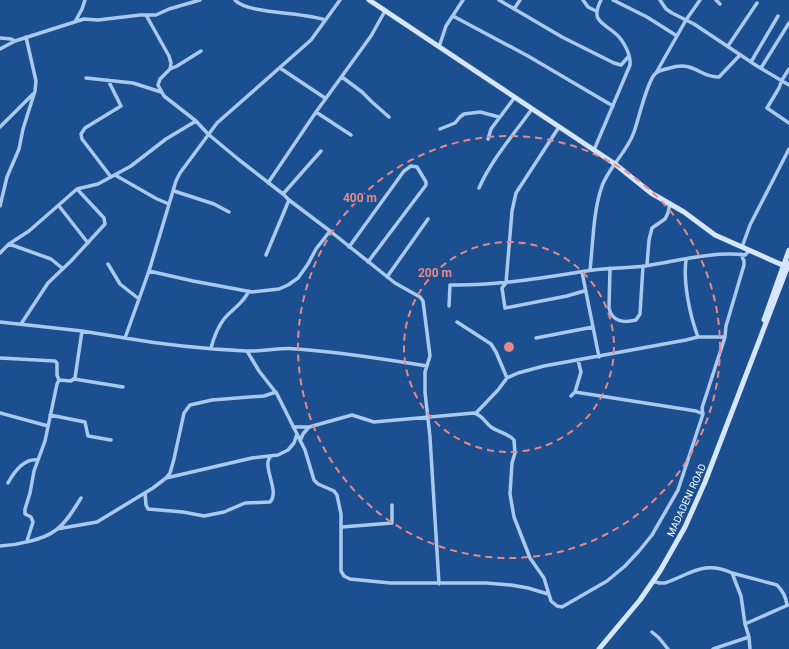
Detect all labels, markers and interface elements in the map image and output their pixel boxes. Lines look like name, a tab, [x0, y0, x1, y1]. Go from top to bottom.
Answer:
text: 400 m	[343, 191, 377, 205]
text: 200 m	[418, 266, 452, 280]
centre of rings	[502, 340, 516, 354]
street label: MADADENI ROAD	[665, 462, 708, 538]

